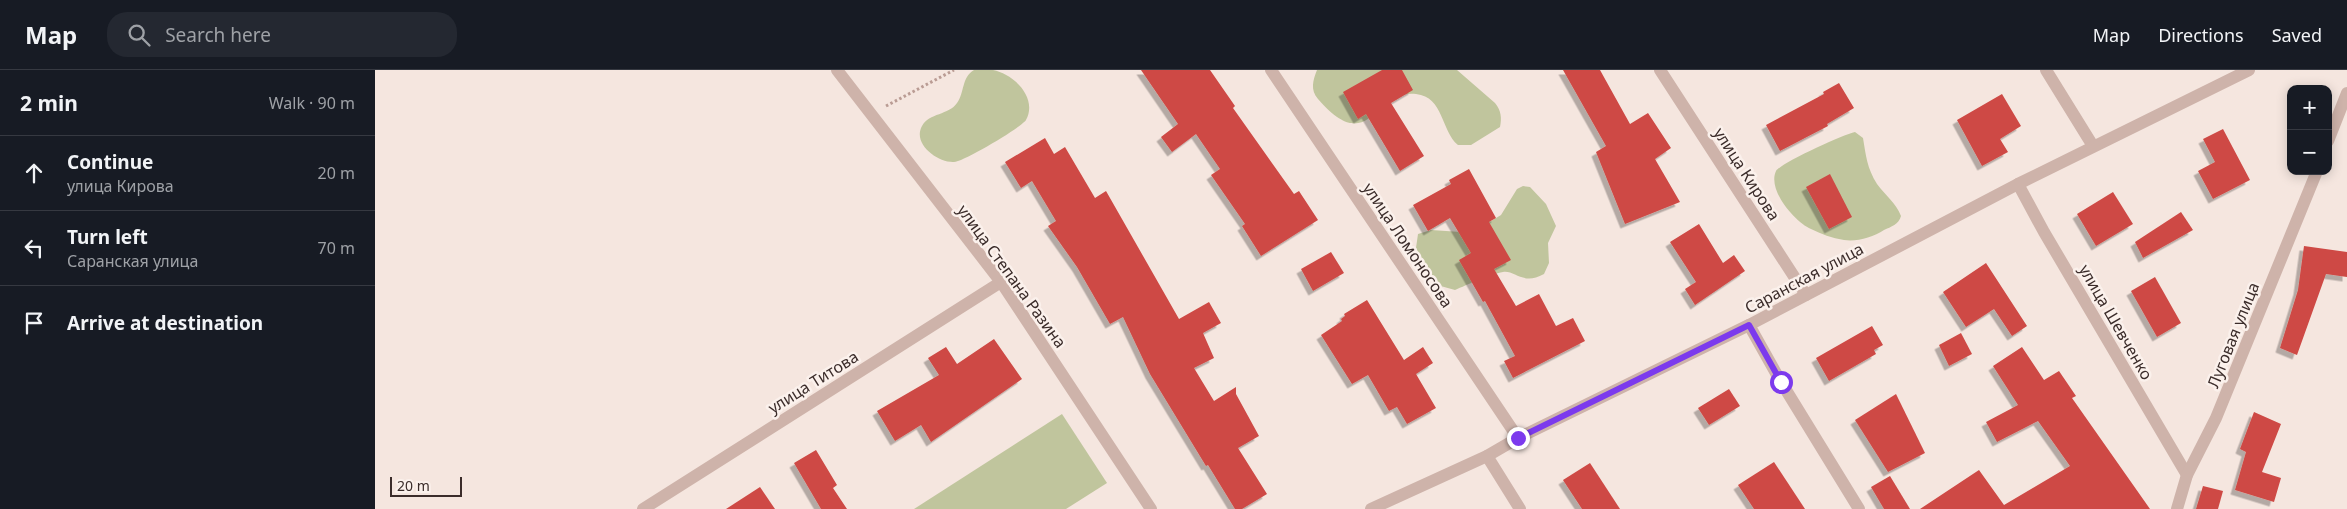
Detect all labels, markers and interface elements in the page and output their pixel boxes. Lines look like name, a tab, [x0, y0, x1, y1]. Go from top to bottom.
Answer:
search box	[107, 12, 457, 57]
text: Map	[25, 18, 77, 51]
icon: search	[125, 21, 153, 49]
text: Search here	[165, 22, 271, 48]
text: Map	[2093, 23, 2130, 47]
text: Directions	[2158, 23, 2244, 47]
text: Saved	[2272, 23, 2322, 47]
map controls	[2287, 85, 2332, 175]
button: +	[2287, 85, 2332, 130]
text: 2 min	[20, 89, 78, 117]
text: Walk · 90 m	[269, 92, 355, 114]
street label: улица Кирова	[1709, 123, 1785, 225]
button: −	[2287, 130, 2332, 175]
text: Continue	[67, 149, 153, 175]
icon: ahead	[20, 159, 48, 187]
text: 20 m	[318, 162, 355, 184]
text: улица Кирова	[67, 175, 174, 197]
street label: улица Ломоносова	[1358, 178, 1458, 312]
street label: улица Степана Разина	[953, 200, 1071, 352]
text: Turn left	[67, 224, 148, 250]
icon: left	[20, 234, 48, 262]
text: 70 m	[318, 237, 355, 259]
street label: Саранская улица	[1741, 237, 1867, 319]
text: Саранская улица	[67, 250, 198, 272]
street label: улица Шевченко	[2074, 260, 2158, 384]
street label: Луговая улица	[2202, 279, 2264, 391]
icon: arrive	[20, 309, 48, 337]
text: Arrive at destination	[67, 310, 263, 336]
street label: улица Титова	[764, 345, 862, 419]
route start	[1770, 371, 1793, 394]
route end	[1507, 427, 1530, 450]
scale bar	[390, 474, 463, 497]
text: 20 m	[397, 476, 430, 495]

